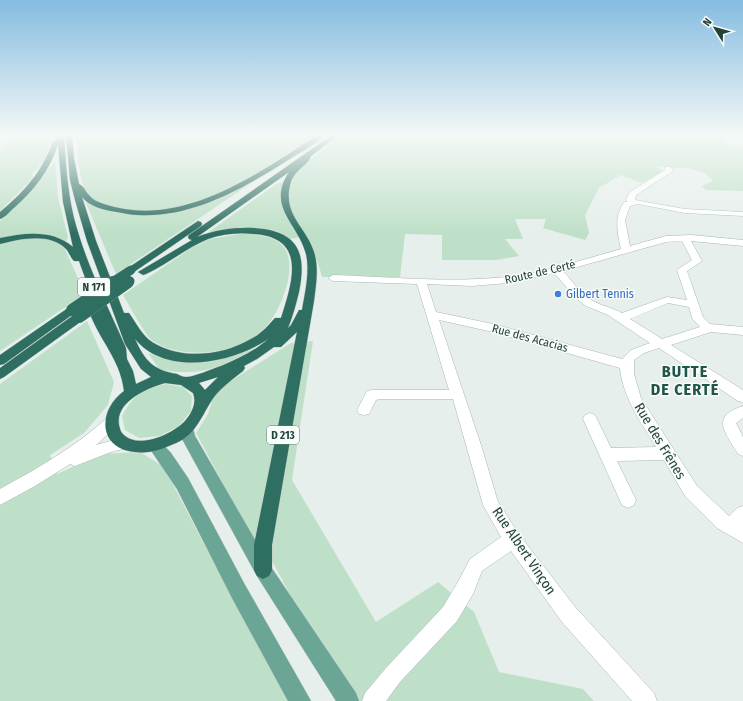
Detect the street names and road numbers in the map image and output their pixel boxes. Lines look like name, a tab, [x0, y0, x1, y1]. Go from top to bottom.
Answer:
street label: Route de Certé	[503, 257, 577, 287]
road number: N 171	[78, 278, 110, 296]
street label: Rue des Acacias	[490, 321, 570, 355]
street label: Rue des Frênes	[631, 400, 689, 482]
road number: D 213	[267, 426, 299, 444]
street label: Rue Albert Vinçon	[488, 504, 560, 598]

